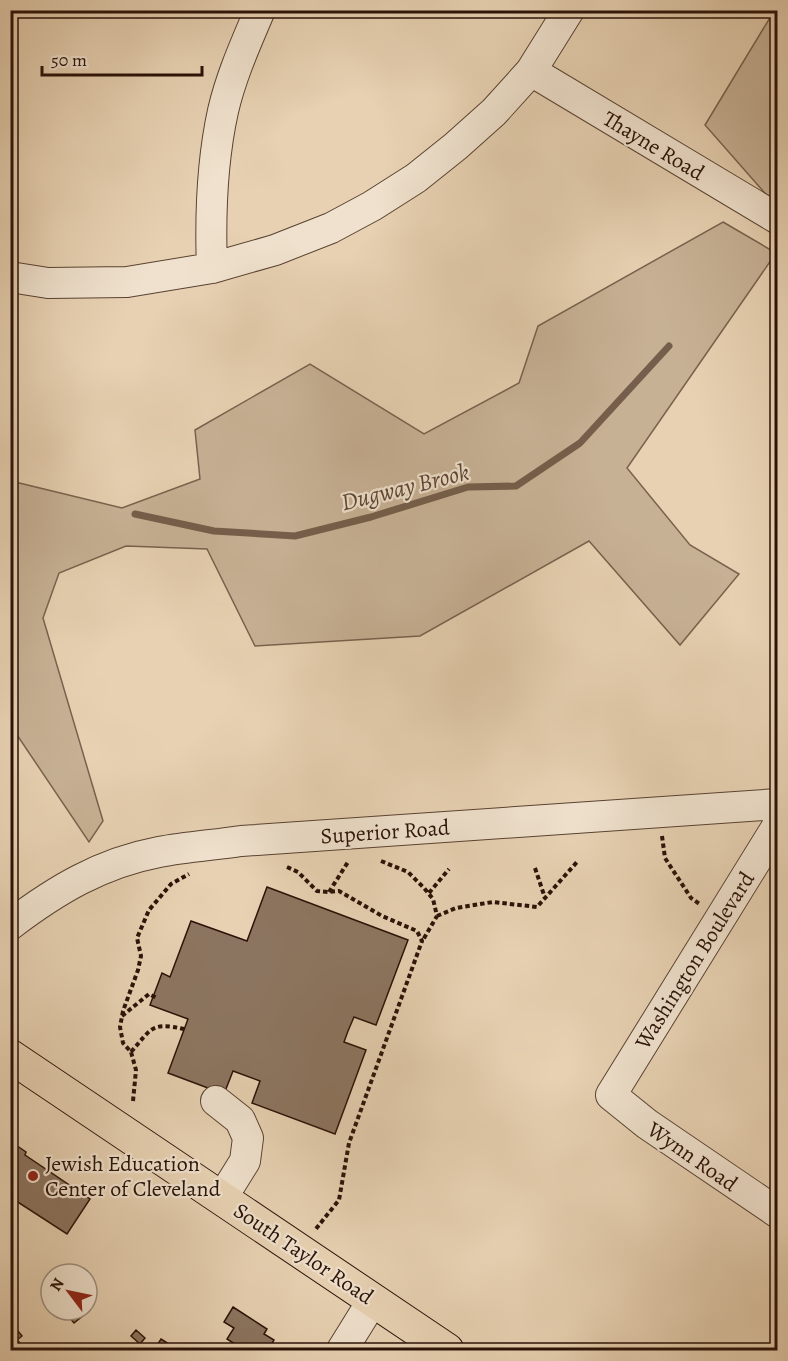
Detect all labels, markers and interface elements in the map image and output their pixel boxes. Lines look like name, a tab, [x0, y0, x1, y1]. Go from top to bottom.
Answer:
scale bar	[42, 39, 202, 77]
text: 50 m	[51, 48, 87, 72]
street label: Thayne Road	[597, 104, 710, 188]
water label: Dugway Brook	[338, 456, 473, 518]
street label: Superior Road	[320, 813, 451, 851]
street label: Washington Boulevard	[627, 866, 762, 1056]
street label: Wynn Road	[640, 1114, 744, 1199]
place label: Jewish Education Center of Cleveland	[45, 1149, 221, 1204]
marker: Jewish Education Center of Cleveland	[26, 1169, 40, 1183]
street label: South Taylor Road	[228, 1196, 380, 1312]
north arrow	[39, 1262, 99, 1322]
text: N	[45, 1274, 70, 1295]

